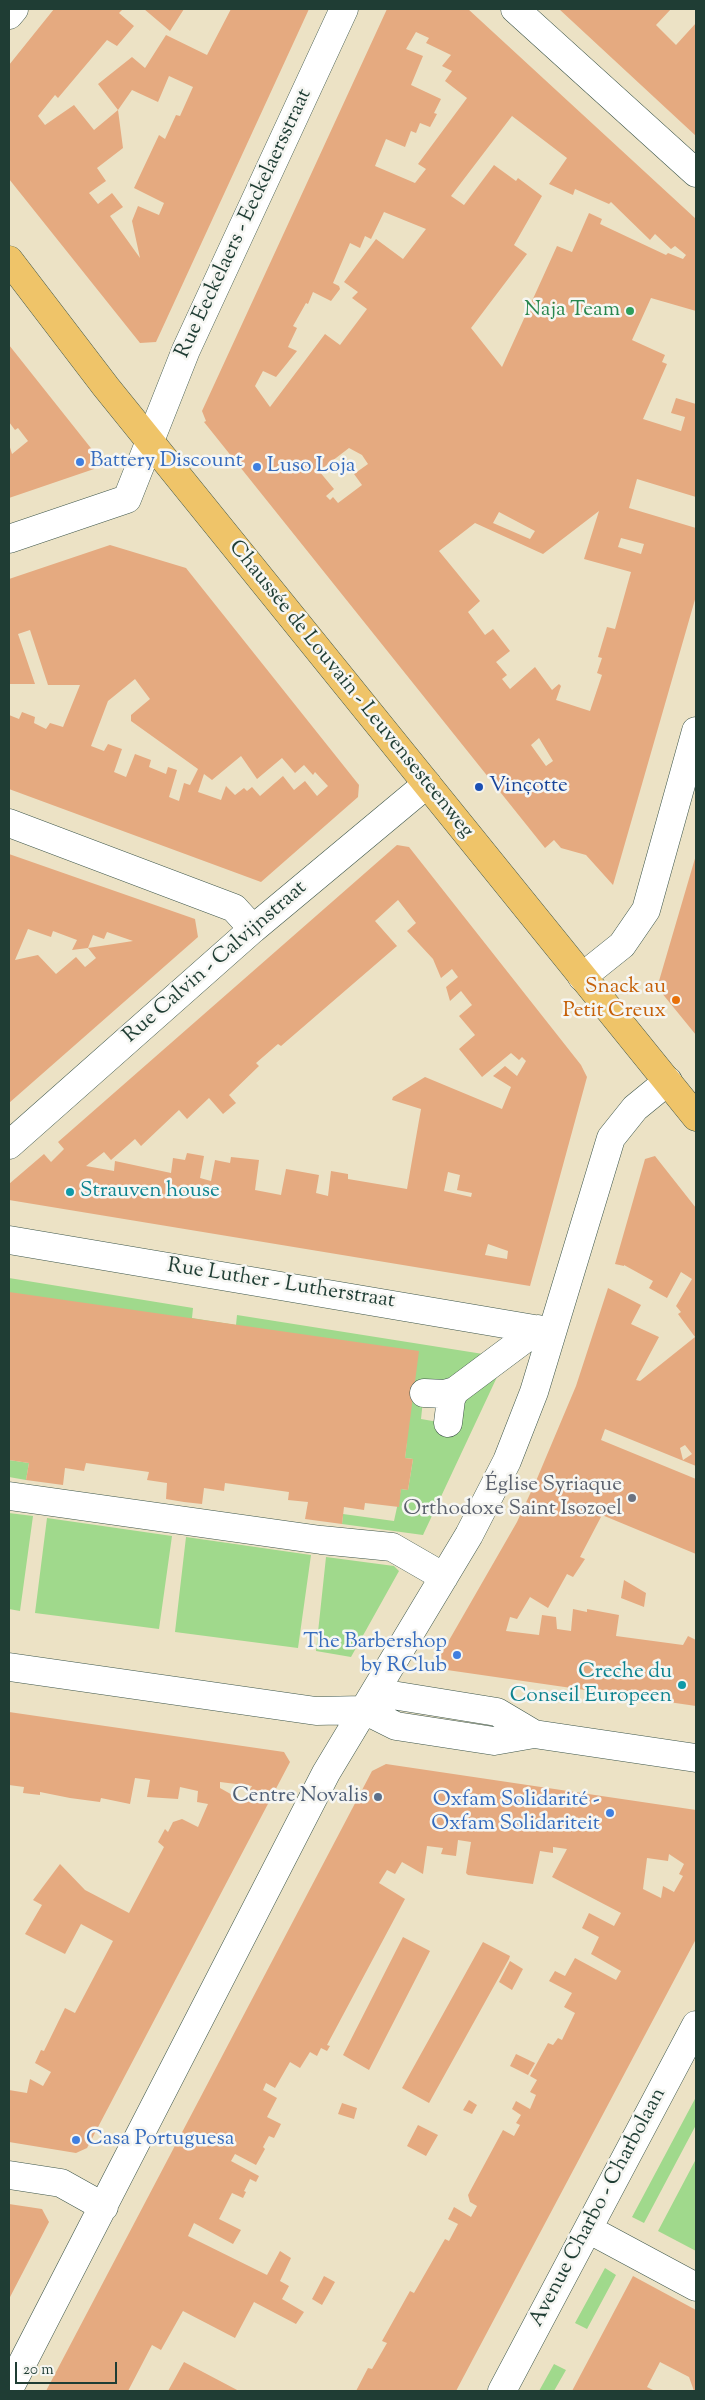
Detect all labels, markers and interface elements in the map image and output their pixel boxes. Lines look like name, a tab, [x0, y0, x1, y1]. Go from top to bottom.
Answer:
street label: Rue Eeckelaers - Eeckelaersstraat	[171, 85, 319, 363]
place label: Naja Team	[524, 298, 620, 324]
marker: Naja Team	[624, 305, 636, 317]
place label: Battery Discount	[90, 449, 243, 475]
place label: Luso Loja	[267, 454, 355, 480]
marker: Battery Discount	[74, 456, 86, 468]
marker: Luso Loja	[251, 461, 263, 473]
street label: Chaussée de Louvain - Leuvensesteenweg	[222, 536, 478, 844]
place label: Vinçotte	[489, 774, 568, 800]
marker: Vinçotte	[473, 781, 485, 793]
street label: Rue Calvin - Calvijnstraat	[119, 876, 313, 1050]
place label: Snack au Petit Creux	[563, 975, 666, 1025]
marker: Snack au Petit Creux	[670, 994, 682, 1006]
place label: Strauven house	[80, 1179, 220, 1205]
marker: Strauven house	[64, 1186, 76, 1198]
street label: Rue Luther - Lutherstraat	[165, 1255, 397, 1315]
place label: Église Syriaque Orthodoxe Saint Isozoel	[403, 1473, 622, 1523]
marker: Église Syriaque Orthodoxe Saint Isozoel	[626, 1492, 638, 1504]
place label: The Barbershop by RClub	[303, 1630, 447, 1680]
marker: The Barbershop by RClub	[451, 1649, 463, 1661]
place label: Creche du Conseil Europeen	[510, 1660, 672, 1710]
marker: Creche du Conseil Europeen	[676, 1679, 688, 1691]
place label: Centre Novalis	[232, 1784, 368, 1810]
place label: Oxfam Solidarité - Oxfam Solidariteit	[431, 1788, 600, 1838]
marker: Centre Novalis	[372, 1791, 384, 1803]
marker: Oxfam Solidarité - Oxfam Solidariteit	[604, 1807, 616, 1819]
street label: Avenue Charbo - Charbolaan	[525, 2084, 673, 2332]
place label: Casa Portuguesa	[86, 2127, 234, 2153]
marker: Casa Portuguesa	[70, 2134, 82, 2146]
scale bar	[18, 2352, 120, 2384]
text: 20 m	[23, 2360, 54, 2381]

